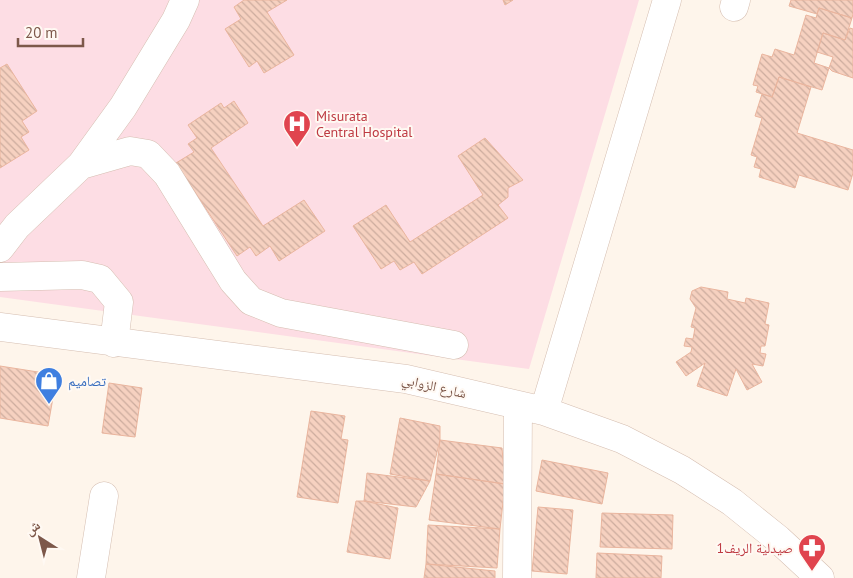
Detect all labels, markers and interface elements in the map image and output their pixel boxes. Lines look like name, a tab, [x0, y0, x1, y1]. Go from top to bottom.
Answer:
scale bar	[18, 15, 82, 47]
text: 20 m	[25, 23, 58, 42]
place label: Misurata Central Hospital	[316, 107, 412, 141]
hospital icon: Misurata Central Hospital	[282, 109, 312, 148]
shop icon: تصاميم	[34, 366, 64, 405]
street label: شارع الزوابي	[399, 370, 468, 405]
place label: تصاميم	[68, 372, 106, 391]
north arrow	[15, 513, 65, 563]
text: ش	[21, 516, 44, 539]
pharmacy icon: صيدلية الريف1	[797, 533, 827, 572]
place label: صيدلية الريف1	[716, 539, 793, 557]

